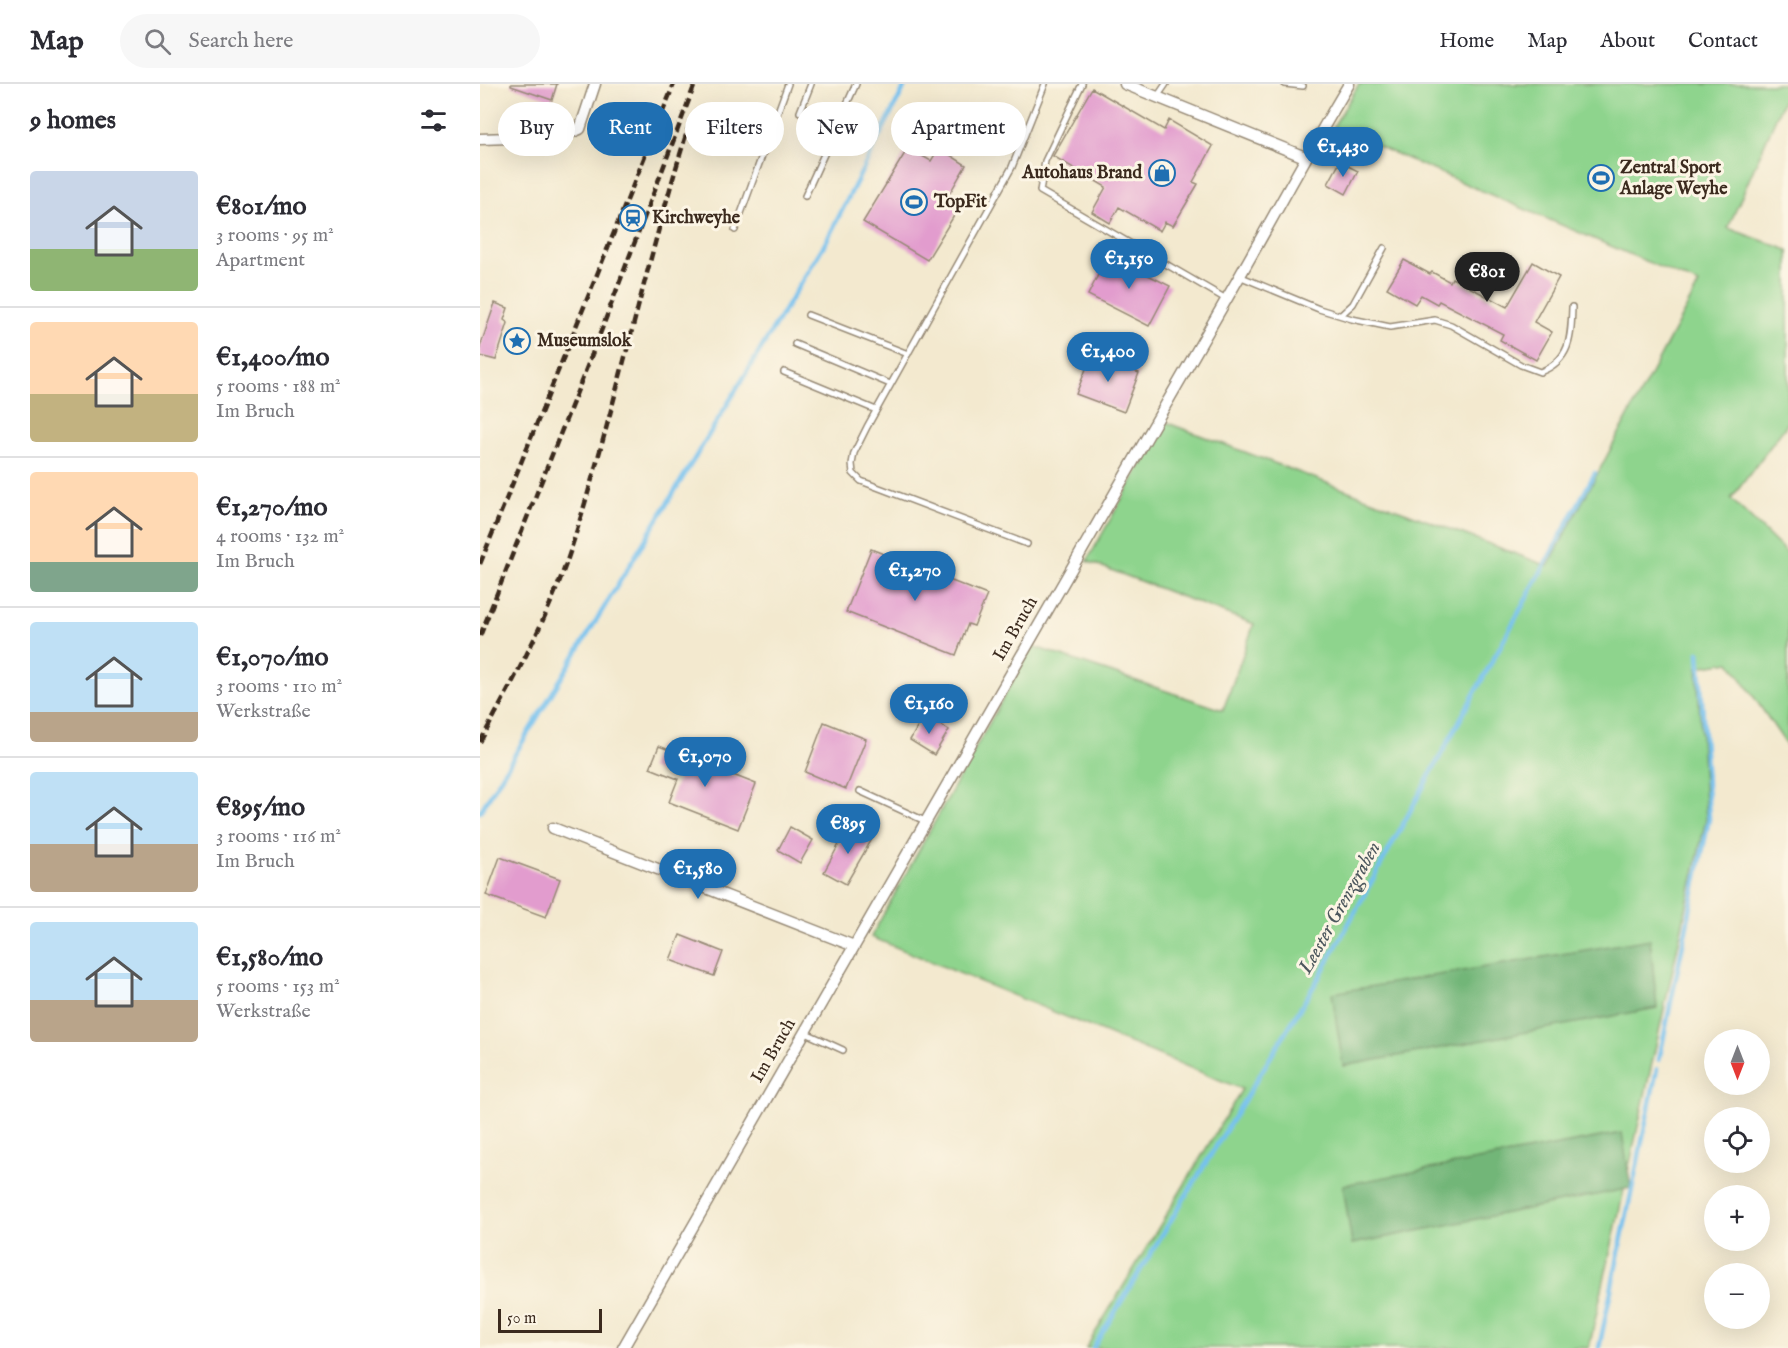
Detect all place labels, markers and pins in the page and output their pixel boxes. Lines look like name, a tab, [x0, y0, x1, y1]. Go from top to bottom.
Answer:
pin: €1,430	[1294, 127, 1392, 178]
place label: Zentral Sport Anlage Weyhe	[1619, 157, 1728, 201]
shop icon: Autohaus Brand	[1147, 158, 1177, 188]
place label: Autohaus Brand	[1021, 162, 1142, 185]
sports icon: Zentral Sport Anlage Weyhe	[1586, 163, 1616, 193]
sports icon: TopFit	[899, 187, 929, 217]
place label: TopFit	[933, 191, 988, 214]
station icon: Kirchweyhe	[618, 203, 648, 233]
place label: Kirchweyhe	[652, 207, 741, 230]
pin: €1,150	[1080, 239, 1178, 290]
pin: €801	[1451, 252, 1523, 303]
place icon: Museumslok	[502, 326, 532, 356]
place label: Museumslok	[537, 330, 633, 353]
pin: €1,400	[1059, 332, 1157, 383]
pin: €1,270	[866, 551, 964, 602]
pin: €1,160	[880, 684, 978, 735]
pin: €1,070	[656, 737, 754, 788]
pin: €895	[812, 804, 884, 855]
pin: €1,580	[649, 849, 747, 900]

